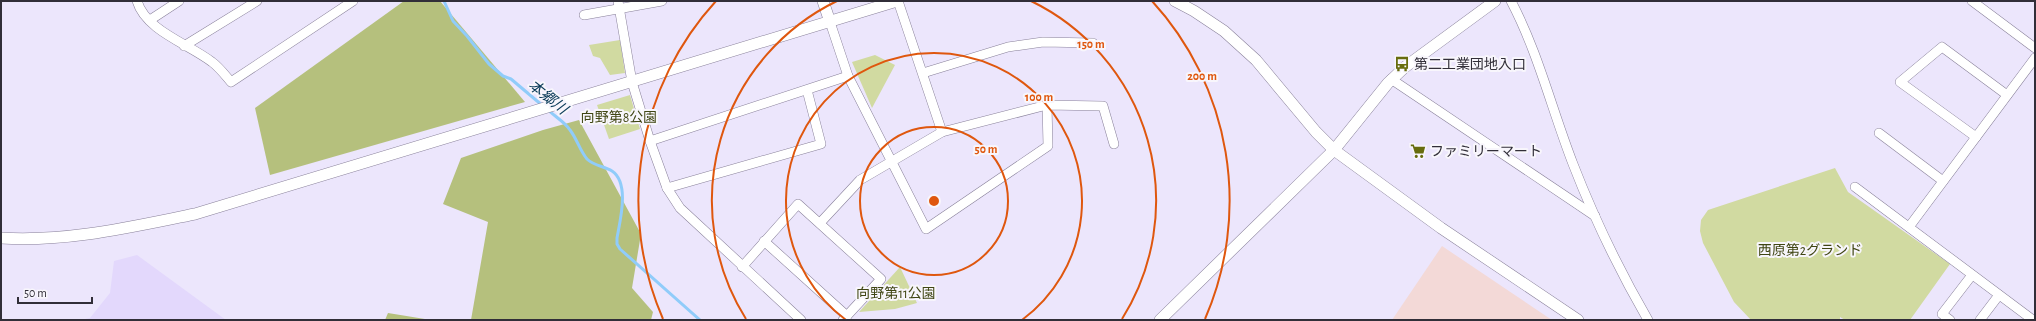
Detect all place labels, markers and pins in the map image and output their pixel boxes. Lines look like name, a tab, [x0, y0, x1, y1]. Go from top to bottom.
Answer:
bus stop icon: 第二工業団地入口	[1393, 55, 1411, 73]
place label: 第二工業団地入口	[1414, 56, 1526, 72]
supermarket icon: ファミリーマート	[1409, 142, 1427, 160]
place label: ファミリーマート	[1430, 145, 1542, 159]
centre of rings	[927, 194, 941, 208]

